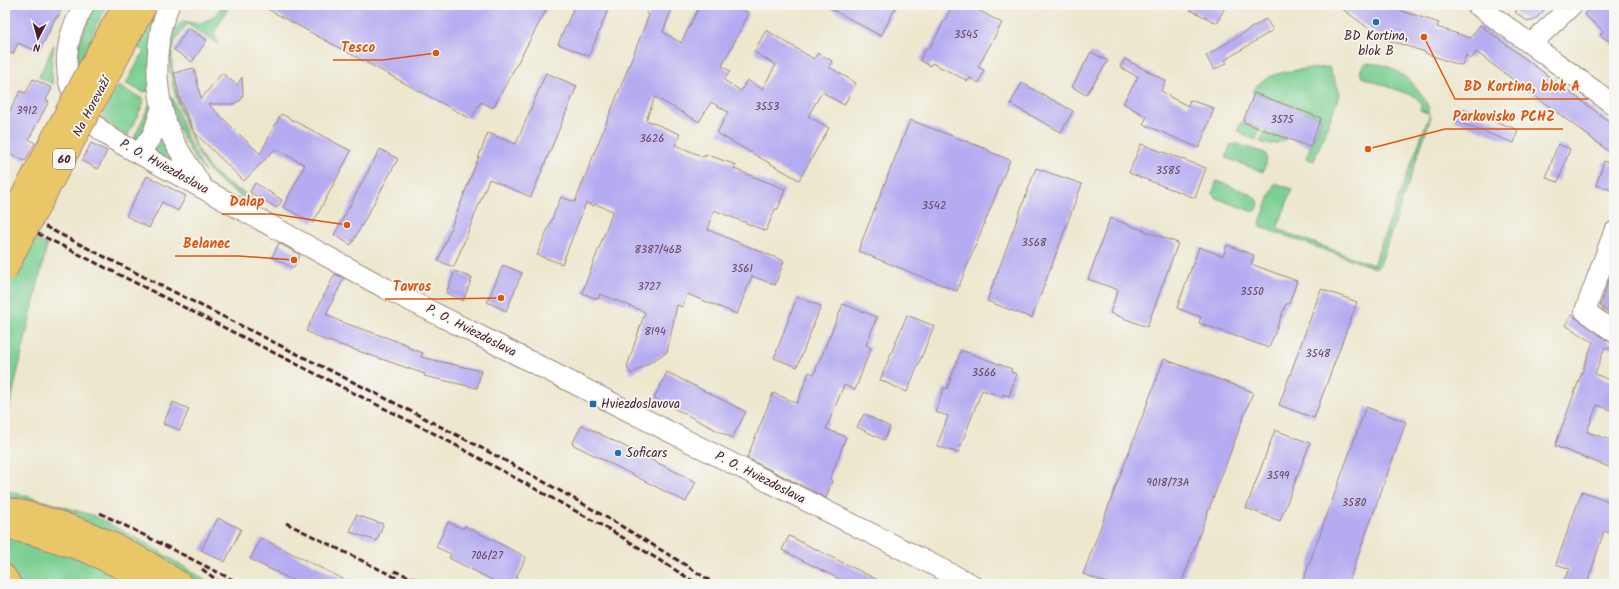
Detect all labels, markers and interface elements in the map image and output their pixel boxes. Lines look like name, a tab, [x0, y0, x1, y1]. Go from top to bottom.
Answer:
marker: BD Kortina, blok B	[1371, 17, 1381, 27]
north arrow	[18, 18, 58, 58]
house number: 3545	[954, 26, 979, 44]
place label: BD Kortina, blok B	[1344, 26, 1408, 62]
callout: Tesco	[333, 34, 383, 60]
text: Tesco	[341, 37, 376, 59]
text: N	[33, 38, 41, 56]
street label: Na Horevaží	[67, 72, 117, 141]
callout: BD Kortina, blok A	[1455, 73, 1588, 99]
text: BD Kortina, blok A	[1464, 76, 1580, 98]
house number: 3553	[755, 98, 779, 116]
house number: 3912	[16, 102, 38, 120]
callout: Parkovisko PCHZ	[1445, 103, 1563, 129]
text: Parkovisko PCHZ	[1453, 106, 1555, 128]
house number: 3575	[1270, 111, 1295, 129]
house number: 3626	[640, 130, 664, 148]
street label: P. O. Hviezdoslava	[115, 134, 213, 200]
road number: 60	[53, 149, 75, 169]
house number: 3585	[1156, 162, 1181, 180]
callout: Dalap	[222, 188, 273, 214]
text: Dalap	[230, 191, 265, 213]
house number: 3542	[922, 197, 946, 215]
callout: Belanec	[175, 230, 239, 256]
text: Belanec	[183, 233, 231, 255]
house number: 3568	[1022, 234, 1047, 252]
house number: 8387/46B	[634, 241, 682, 259]
house number: 3561	[731, 260, 753, 278]
callout: Tavros	[385, 273, 439, 299]
text: Tavros	[393, 276, 432, 298]
house number: 3727	[638, 278, 661, 296]
house number: 3550	[1240, 283, 1264, 301]
street label: P. O. Hviezdoslava	[422, 299, 520, 363]
house number: 8194	[644, 323, 666, 341]
house number: 3548	[1306, 345, 1331, 363]
house number: 3566	[972, 364, 996, 382]
place label: Hviezdoslavova	[601, 394, 680, 415]
marker: Hviezdoslavova	[588, 399, 598, 409]
place label: Soficars	[626, 443, 668, 464]
street label: P. O. Hviezdoslava	[711, 446, 809, 510]
marker: Soficars	[613, 448, 623, 458]
house number: 3599	[1267, 467, 1290, 485]
house number: 9018/73A	[1147, 474, 1190, 492]
house number: 3580	[1342, 494, 1367, 512]
house number: 706/27	[471, 547, 504, 565]

